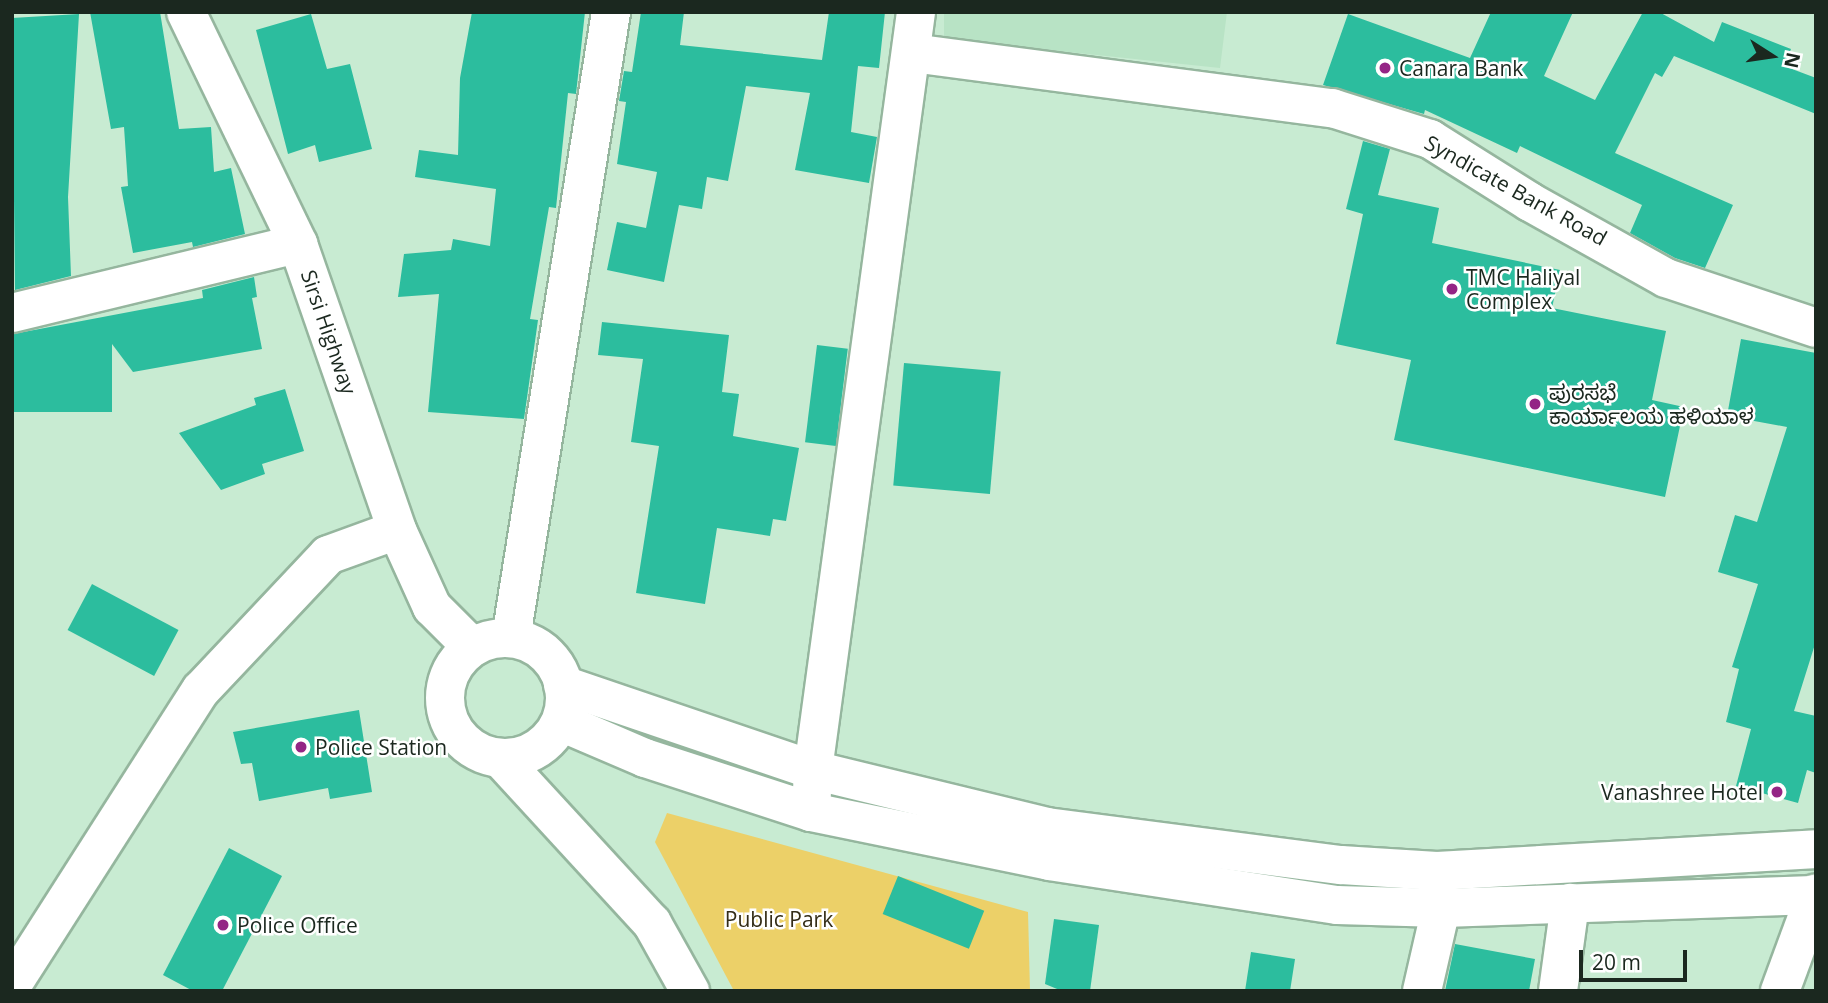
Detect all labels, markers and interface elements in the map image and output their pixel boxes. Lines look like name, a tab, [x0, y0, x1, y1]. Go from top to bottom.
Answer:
north arrow	[1737, 21, 1807, 91]
text: N	[1778, 50, 1807, 71]
place label: Canara Bank	[1399, 55, 1523, 81]
marker: Canara Bank	[1377, 60, 1393, 76]
street label: Syndicate Bank Road	[1421, 129, 1611, 251]
place label: TMC Haliyal Complex	[1466, 264, 1580, 314]
street label: Sirsi Highway	[296, 267, 362, 397]
marker: TMC Haliyal Complex	[1444, 281, 1460, 297]
place label: ಪುರಸಭೆ ಕಾರ್ಯಾಲಯ ಹಳಿಯಾಳ	[1549, 379, 1754, 429]
marker: ಪುರಸಭೆ ಕಾರ್ಯಾಲಯ ಹಳಿಯಾಳ	[1527, 396, 1543, 412]
place label: Police Station	[315, 734, 447, 760]
marker: Police Station	[293, 739, 309, 755]
place label: Vanashree Hotel	[1601, 779, 1763, 805]
marker: Vanashree Hotel	[1769, 784, 1785, 800]
park label: Public Park	[725, 906, 833, 932]
place label: Police Office	[237, 912, 358, 938]
marker: Police Office	[215, 917, 231, 933]
scale bar	[1583, 936, 1692, 980]
text: 20 m	[1592, 948, 1641, 976]

